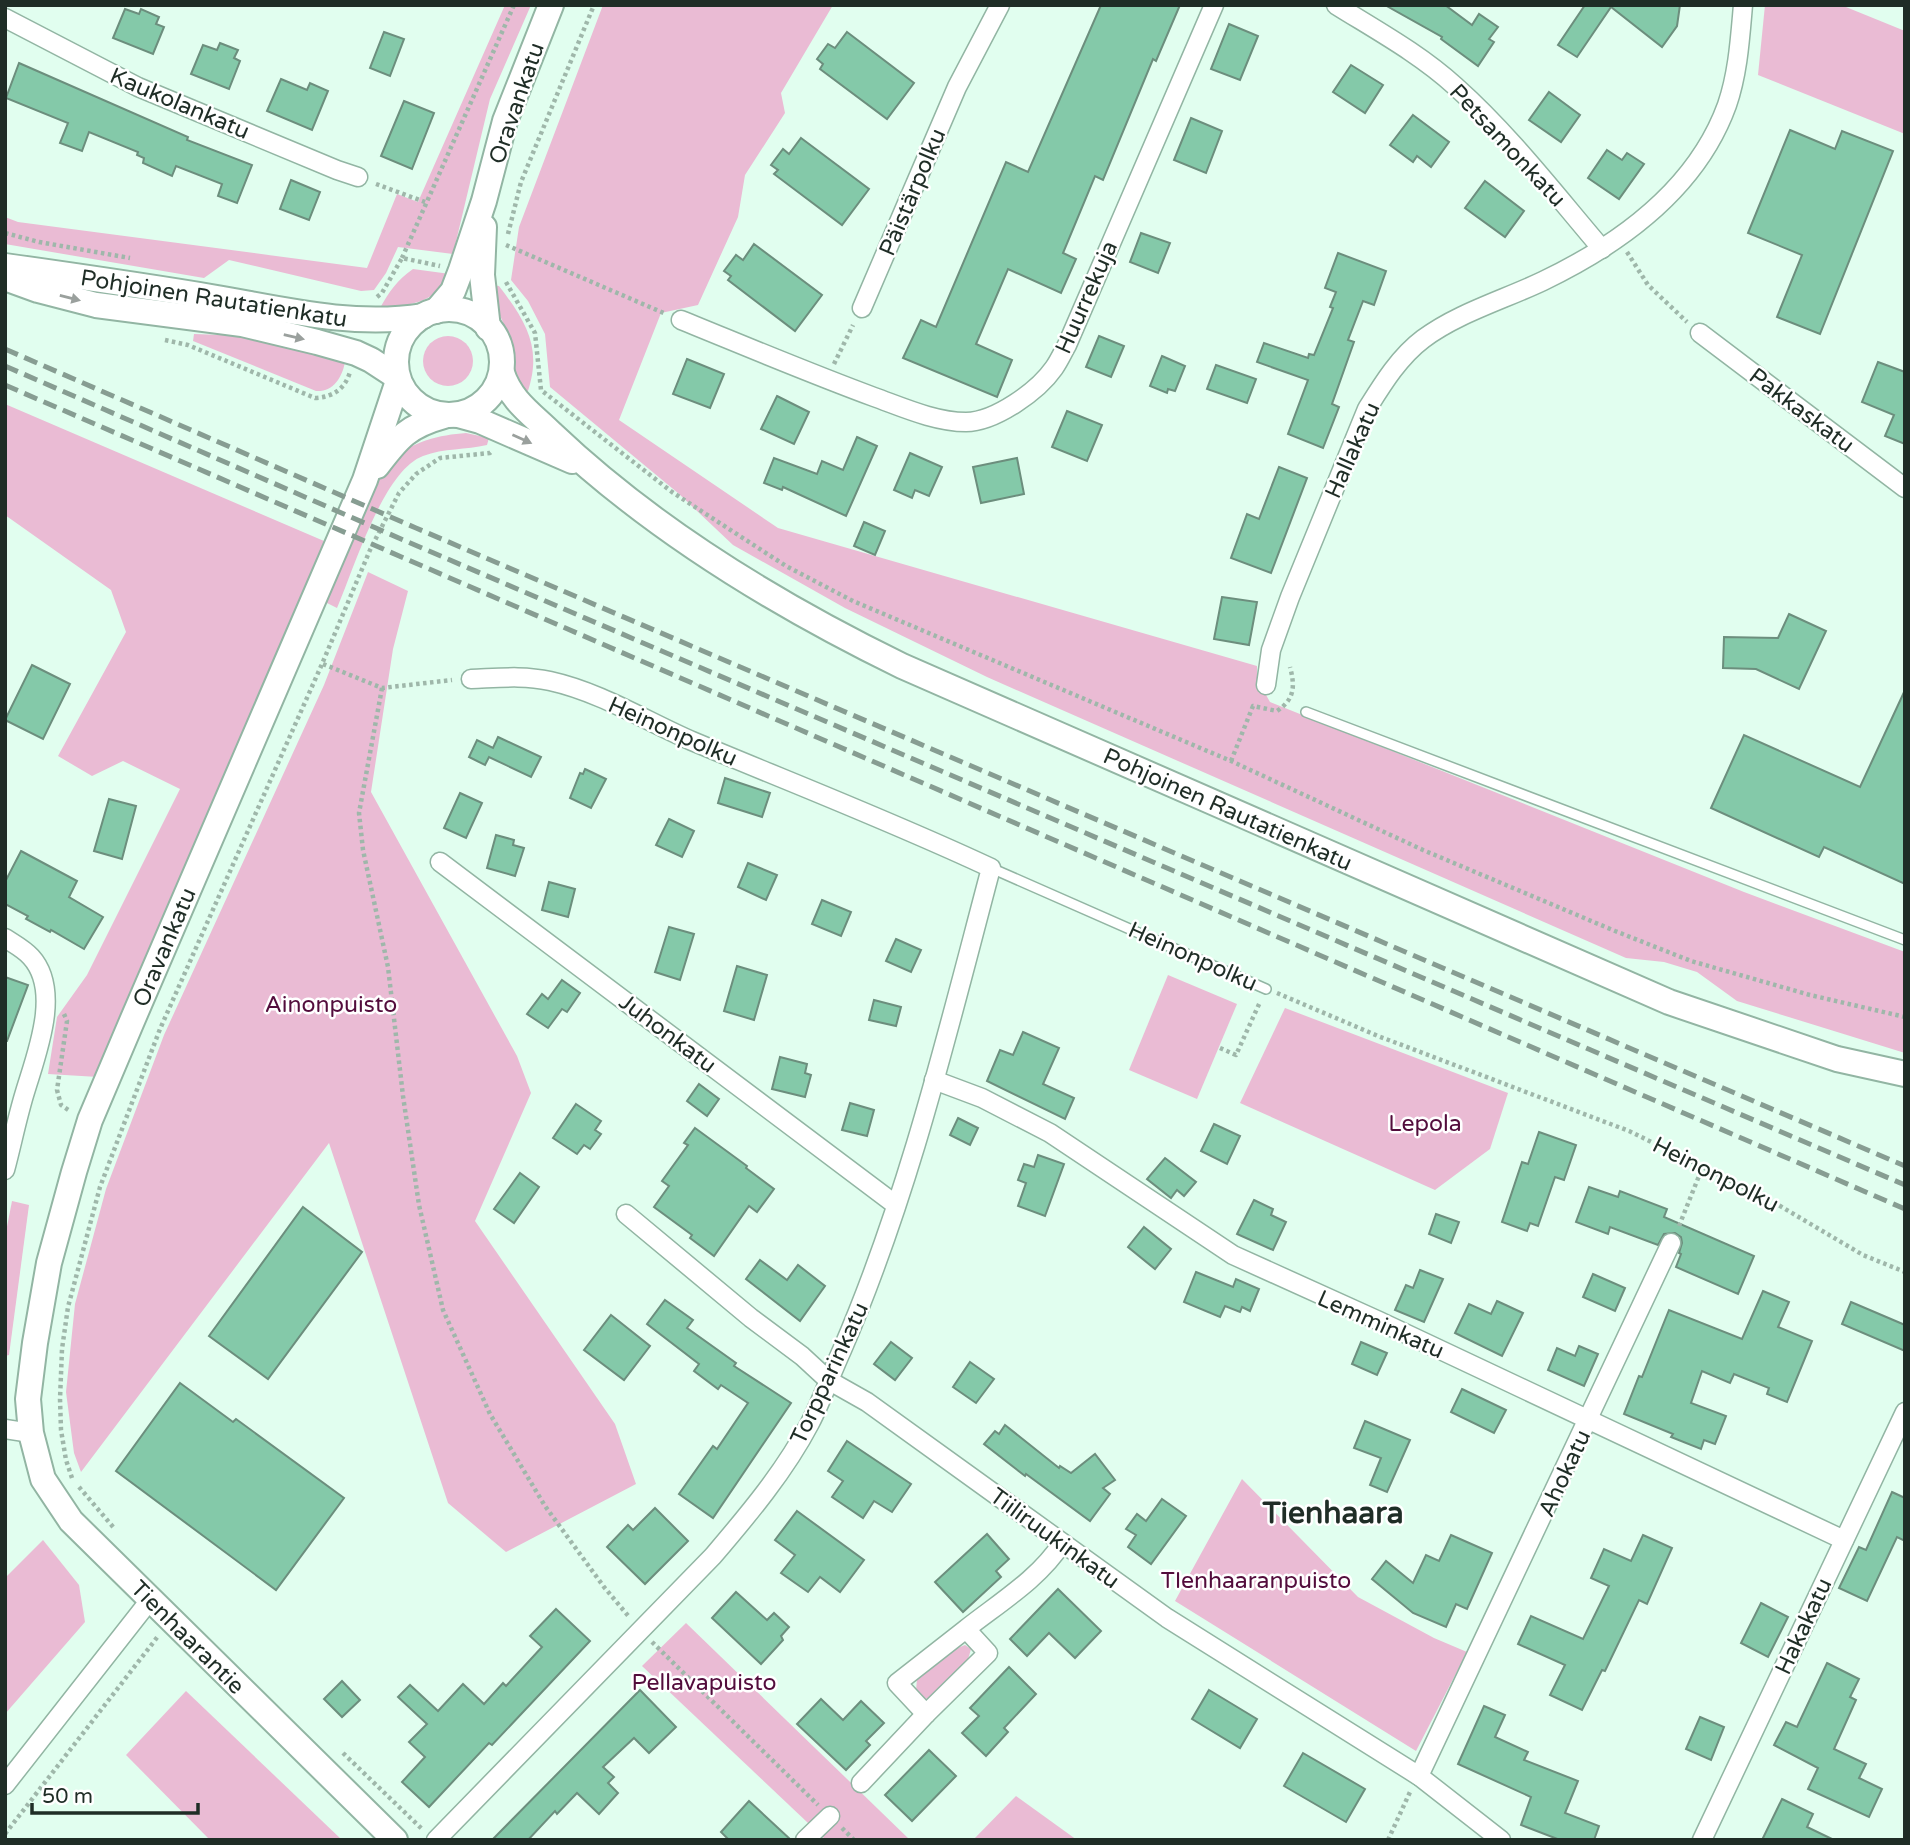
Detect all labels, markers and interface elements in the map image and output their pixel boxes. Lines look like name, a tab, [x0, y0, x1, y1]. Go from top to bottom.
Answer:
street label: Oravankatu	[483, 39, 551, 168]
street label: Kaukolankatu	[106, 62, 254, 146]
street label: Petsamonkatu	[1443, 78, 1571, 213]
street label: Päistärpolku	[874, 124, 952, 260]
street label: Huurrekuja	[1050, 237, 1124, 358]
street label: Pohjoinen Rautatienkatu	[78, 264, 349, 334]
one-way arrow	[59, 293, 81, 304]
one-way arrow	[283, 332, 305, 343]
street label: Pakkaskatu	[1743, 362, 1859, 459]
street label: Hallakatu	[1319, 398, 1387, 503]
one-way arrow	[511, 434, 532, 445]
street label: Heinonpolku	[604, 691, 742, 773]
street label: Pohjoinen Rautatienkatu	[1099, 742, 1356, 878]
street label: Oravankatu	[127, 884, 203, 1011]
street label: Heinonpolku	[1124, 916, 1262, 998]
street label: Juhonkatu	[613, 988, 722, 1079]
park label: Ainonpuisto	[265, 991, 397, 1019]
park label: Lepola	[1388, 1110, 1462, 1138]
street label: Heinonpolku	[1647, 1131, 1784, 1219]
street label: Lemminkatu	[1313, 1284, 1448, 1365]
street label: Torpparinkatu	[785, 1298, 875, 1449]
street label: Ahokatu	[1533, 1425, 1597, 1521]
street label: Tiiliruukinkatu	[984, 1482, 1125, 1595]
district label: Tienhaara	[1261, 1495, 1404, 1532]
park label: TIenhaaranpuisto	[1161, 1567, 1351, 1595]
street label: Hakakatu	[1769, 1574, 1838, 1679]
street label: Tienhaarantie	[125, 1575, 250, 1700]
park label: Pellavapuisto	[631, 1669, 777, 1697]
scale bar	[32, 1772, 198, 1816]
text: 50 m	[42, 1784, 93, 1809]

